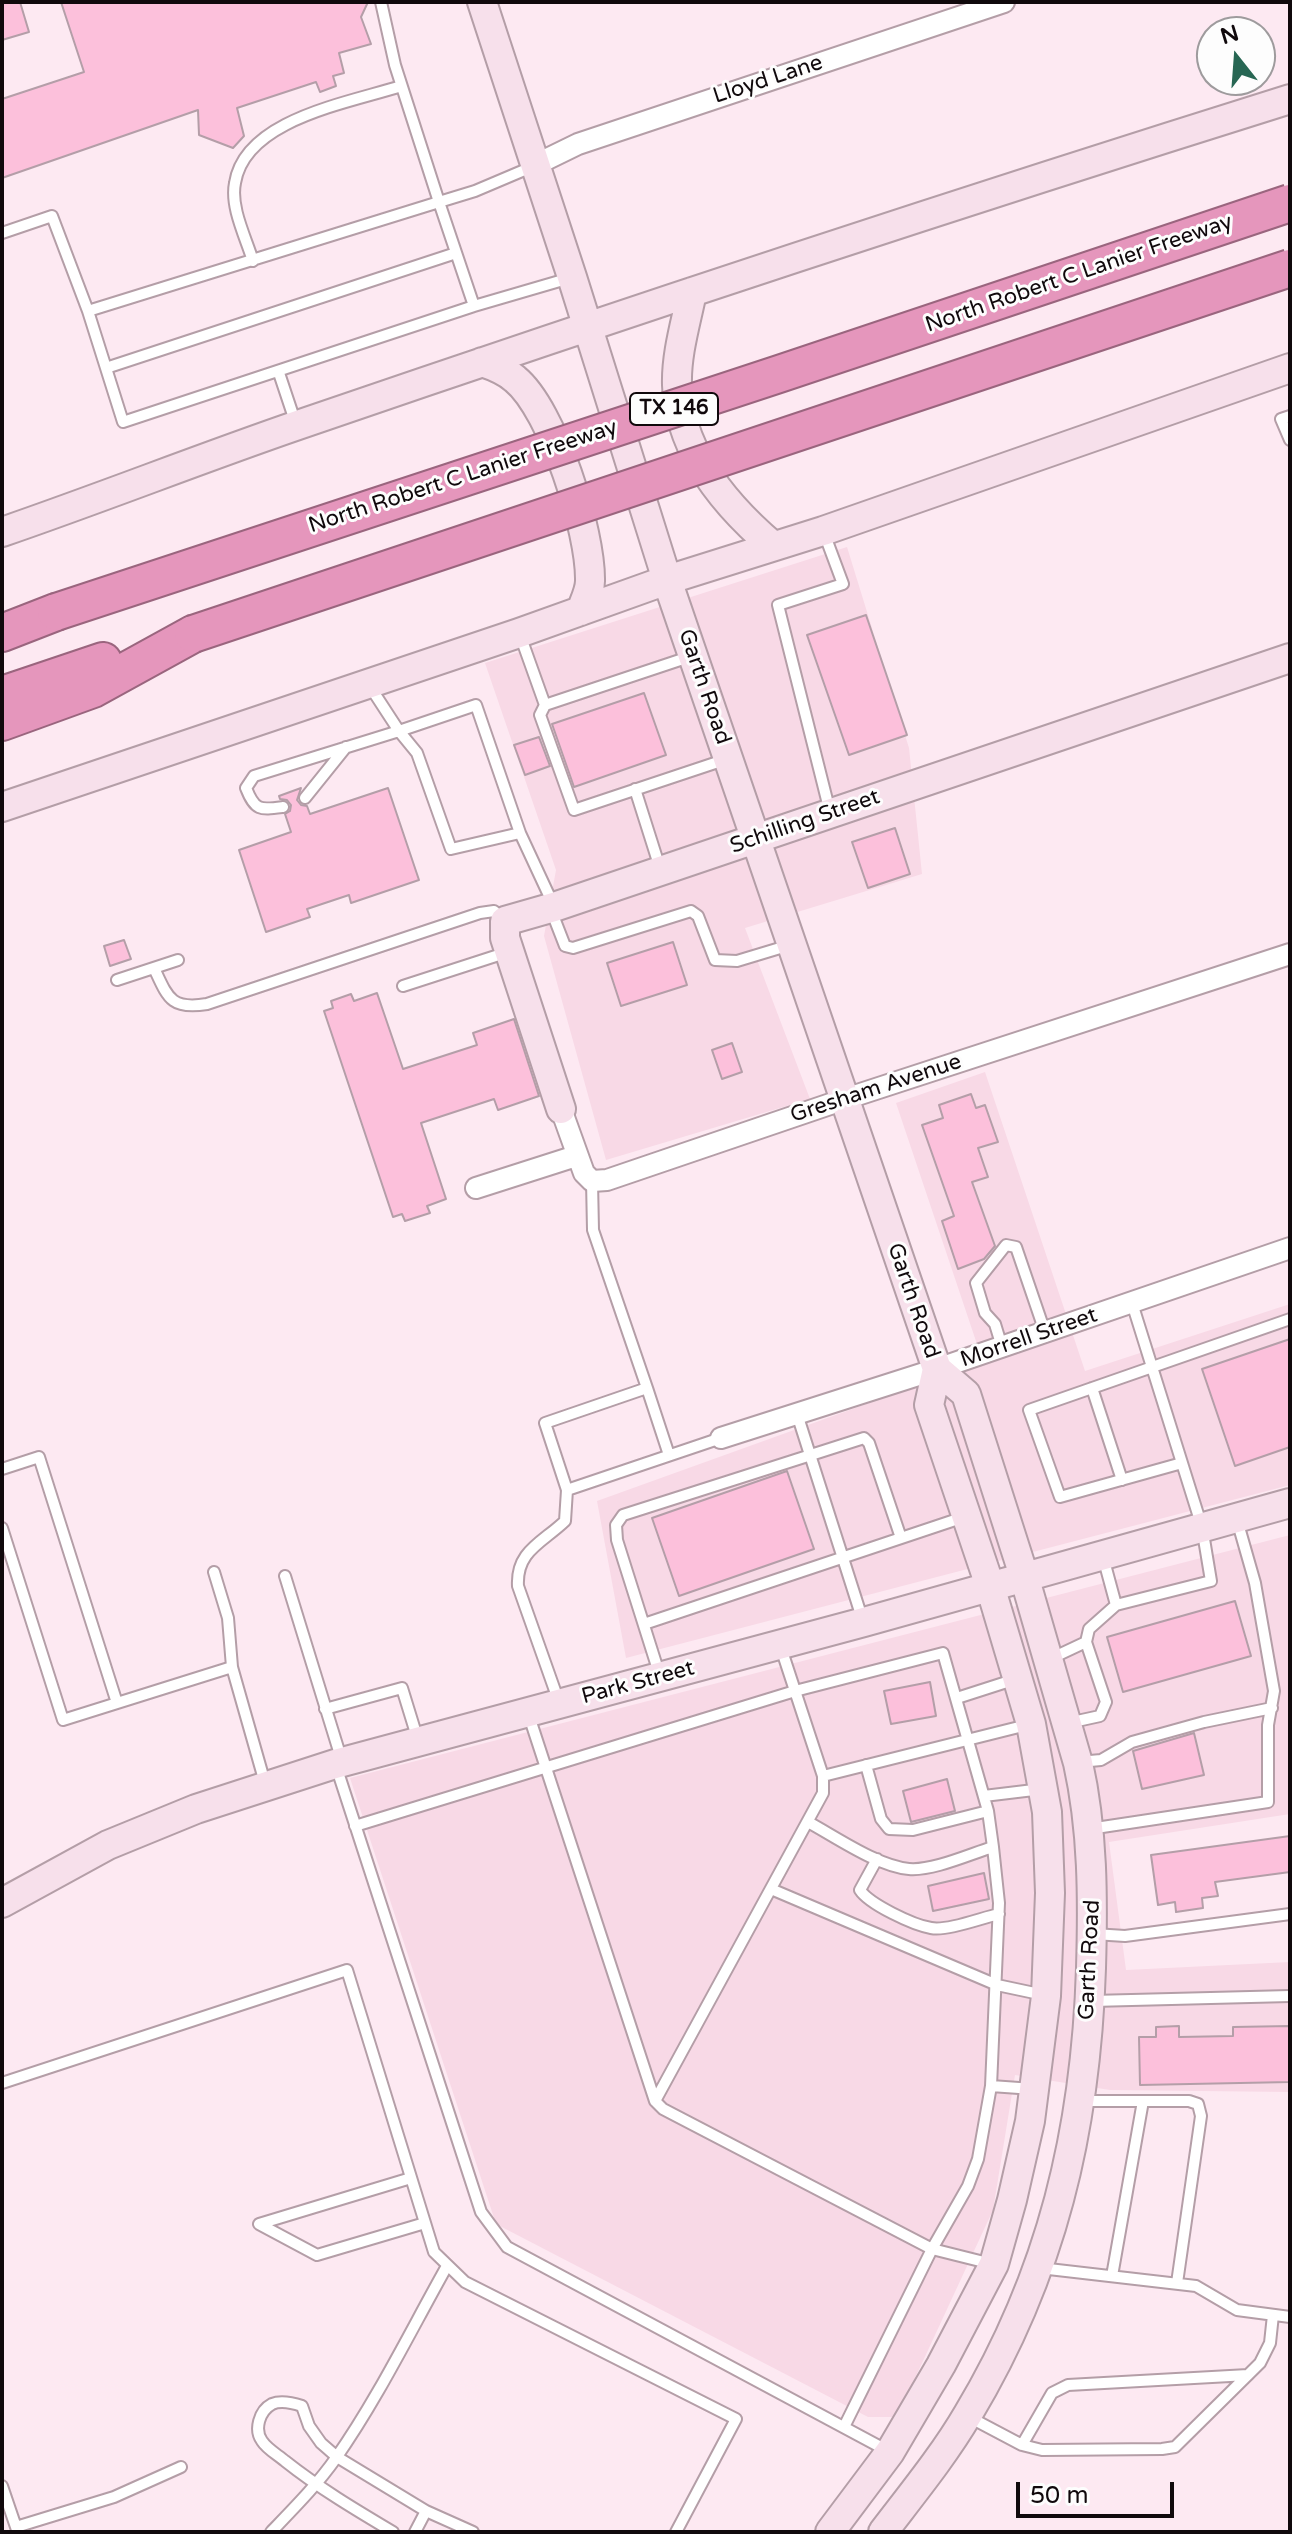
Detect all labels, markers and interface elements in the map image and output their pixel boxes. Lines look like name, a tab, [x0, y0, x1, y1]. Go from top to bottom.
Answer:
north arrow	[1196, 16, 1276, 96]
text: N	[1217, 20, 1242, 50]
street label: Lloyd Lane	[710, 50, 826, 110]
street label: North Robert C Lanier Freeway	[922, 209, 1236, 339]
road number: TX 146	[630, 393, 718, 425]
street label: North Robert C Lanier Freeway	[305, 415, 621, 539]
street label: Garth Road	[672, 626, 736, 748]
street label: Schilling Street	[727, 784, 883, 860]
street label: Gresham Avenue	[787, 1049, 965, 1129]
street label: Garth Road	[881, 1240, 945, 1362]
street label: Morrell Street	[957, 1302, 1101, 1374]
street label: Park Street	[579, 1655, 697, 1711]
street label: Garth Road	[1074, 1899, 1106, 2021]
scale bar	[1020, 2466, 1178, 2516]
text: 50 m	[1030, 2481, 1088, 2510]

